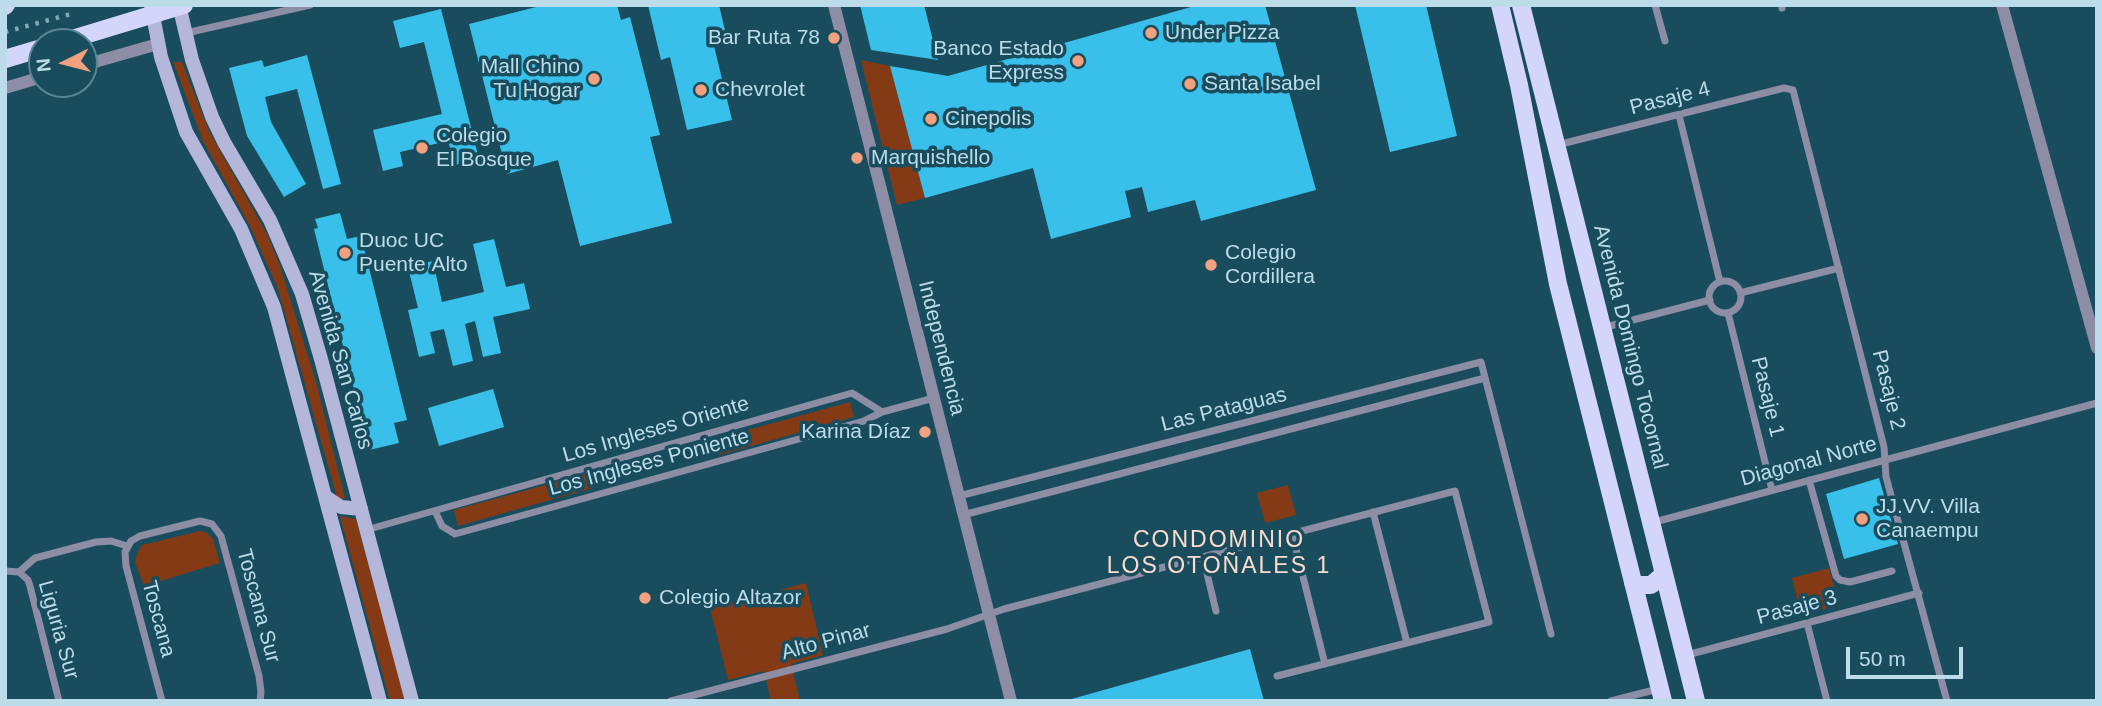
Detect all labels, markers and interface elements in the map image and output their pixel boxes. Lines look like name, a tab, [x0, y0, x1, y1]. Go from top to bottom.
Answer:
place label: Under Pizza	[1165, 20, 1279, 46]
place label: Bar Ruta 78	[708, 25, 820, 51]
marker: Under Pizza	[1143, 25, 1159, 41]
north arrow	[28, 28, 98, 98]
marker: Bar Ruta 78	[826, 30, 842, 46]
place label: Banco Estado Express	[933, 36, 1064, 86]
marker: Banco Estado Express	[1070, 53, 1086, 69]
place label: Mall Chino Tu Hogar	[481, 54, 580, 104]
text: N	[32, 57, 55, 73]
marker: Mall Chino Tu Hogar	[586, 71, 602, 87]
place label: Santa Isabel	[1204, 71, 1321, 97]
marker: Santa Isabel	[1182, 76, 1198, 92]
place label: Chevrolet	[715, 77, 805, 103]
street label: Pasaje 4	[1627, 77, 1713, 121]
marker: Chevrolet	[693, 82, 709, 98]
place label: Cinepolis	[945, 106, 1031, 132]
marker: Cinepolis	[923, 111, 939, 127]
place label: Colegio El Bosque	[436, 123, 532, 173]
marker: Colegio El Bosque	[414, 140, 430, 156]
place label: Marquishello	[871, 145, 990, 171]
marker: Marquishello	[849, 150, 865, 166]
street label: Avenida Domingo Tocornal	[1587, 222, 1673, 472]
place label: Duoc UC Puente Alto	[359, 228, 468, 278]
place label: Colegio Cordillera	[1225, 240, 1315, 290]
marker: Duoc UC Puente Alto	[337, 245, 353, 261]
marker: Colegio Cordillera	[1203, 257, 1219, 273]
street label: Avenida San Carlos	[302, 268, 378, 452]
street label: Independencia	[912, 278, 970, 418]
street label: Pasaje 2	[1866, 347, 1910, 433]
street label: Pasaje 1	[1745, 354, 1789, 440]
street label: Las Pataguas	[1159, 382, 1289, 438]
street label: Los Ingleses Oriente	[560, 391, 752, 469]
place label: Karina Díaz	[801, 419, 911, 445]
street label: Los Ingleses Poniente	[546, 424, 752, 502]
marker: Karina Díaz	[917, 424, 933, 440]
street label: Diagonal Norte	[1738, 432, 1880, 492]
place label: JJ.VV. Villa Canaempu	[1876, 494, 1980, 544]
marker: JJ.VV. Villa Canaempu	[1854, 511, 1870, 527]
district label: CONDOMINIO LOS OTOÑALES 1	[1109, 527, 1329, 581]
street label: Toscana Sur	[231, 546, 285, 666]
street label: Liguria Sur	[32, 578, 84, 682]
street label: Toscana	[136, 578, 180, 660]
place label: Colegio Altazor	[659, 585, 801, 611]
street label: Pasaje 3	[1754, 585, 1840, 631]
marker: Colegio Altazor	[637, 590, 653, 606]
street label: Alto Pinar	[779, 618, 873, 666]
scale bar	[1850, 632, 1967, 676]
text: 50 m	[1859, 647, 1906, 670]

